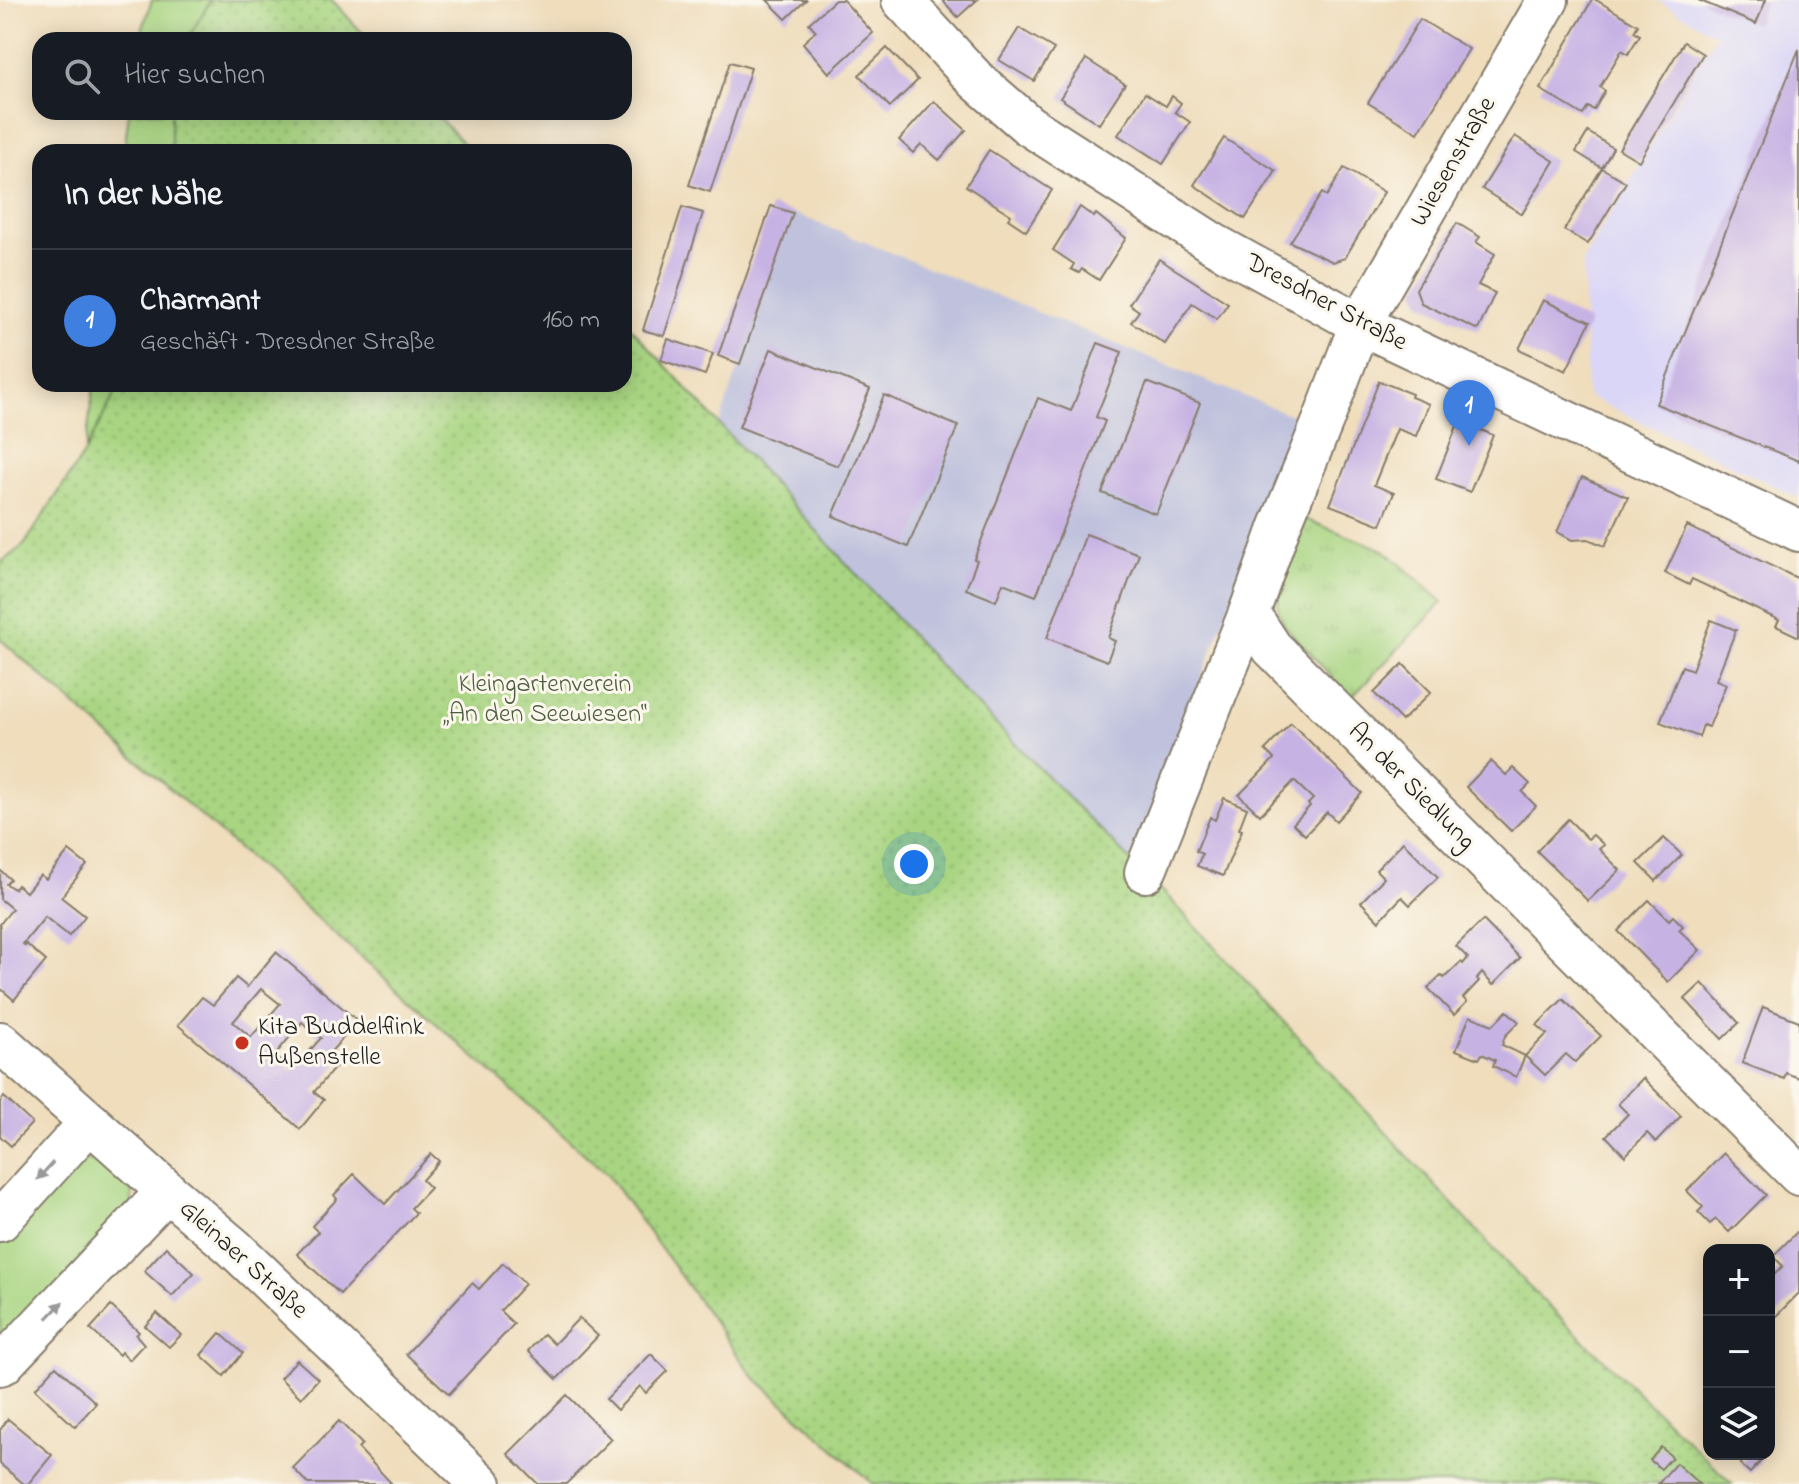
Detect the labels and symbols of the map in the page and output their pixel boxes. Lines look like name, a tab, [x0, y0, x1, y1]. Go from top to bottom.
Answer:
street label: Wiesenstraße	[1401, 89, 1507, 234]
street label: Dresdner Straße	[1237, 244, 1414, 362]
pin: 1	[1443, 380, 1495, 446]
park label: Kleingartenverein „An den Seewiesen“	[443, 666, 647, 734]
street label: An der Siedlung	[1338, 714, 1484, 860]
your location	[894, 844, 934, 884]
place label: Kita Buddelflink Außenstelle	[258, 1009, 425, 1077]
marker: Kita Buddelflink Außenstelle	[233, 1034, 251, 1052]
one-way arrow	[36, 1162, 54, 1181]
street label: Gleinaer Straße	[170, 1191, 316, 1329]
one-way arrow	[45, 1301, 63, 1320]

